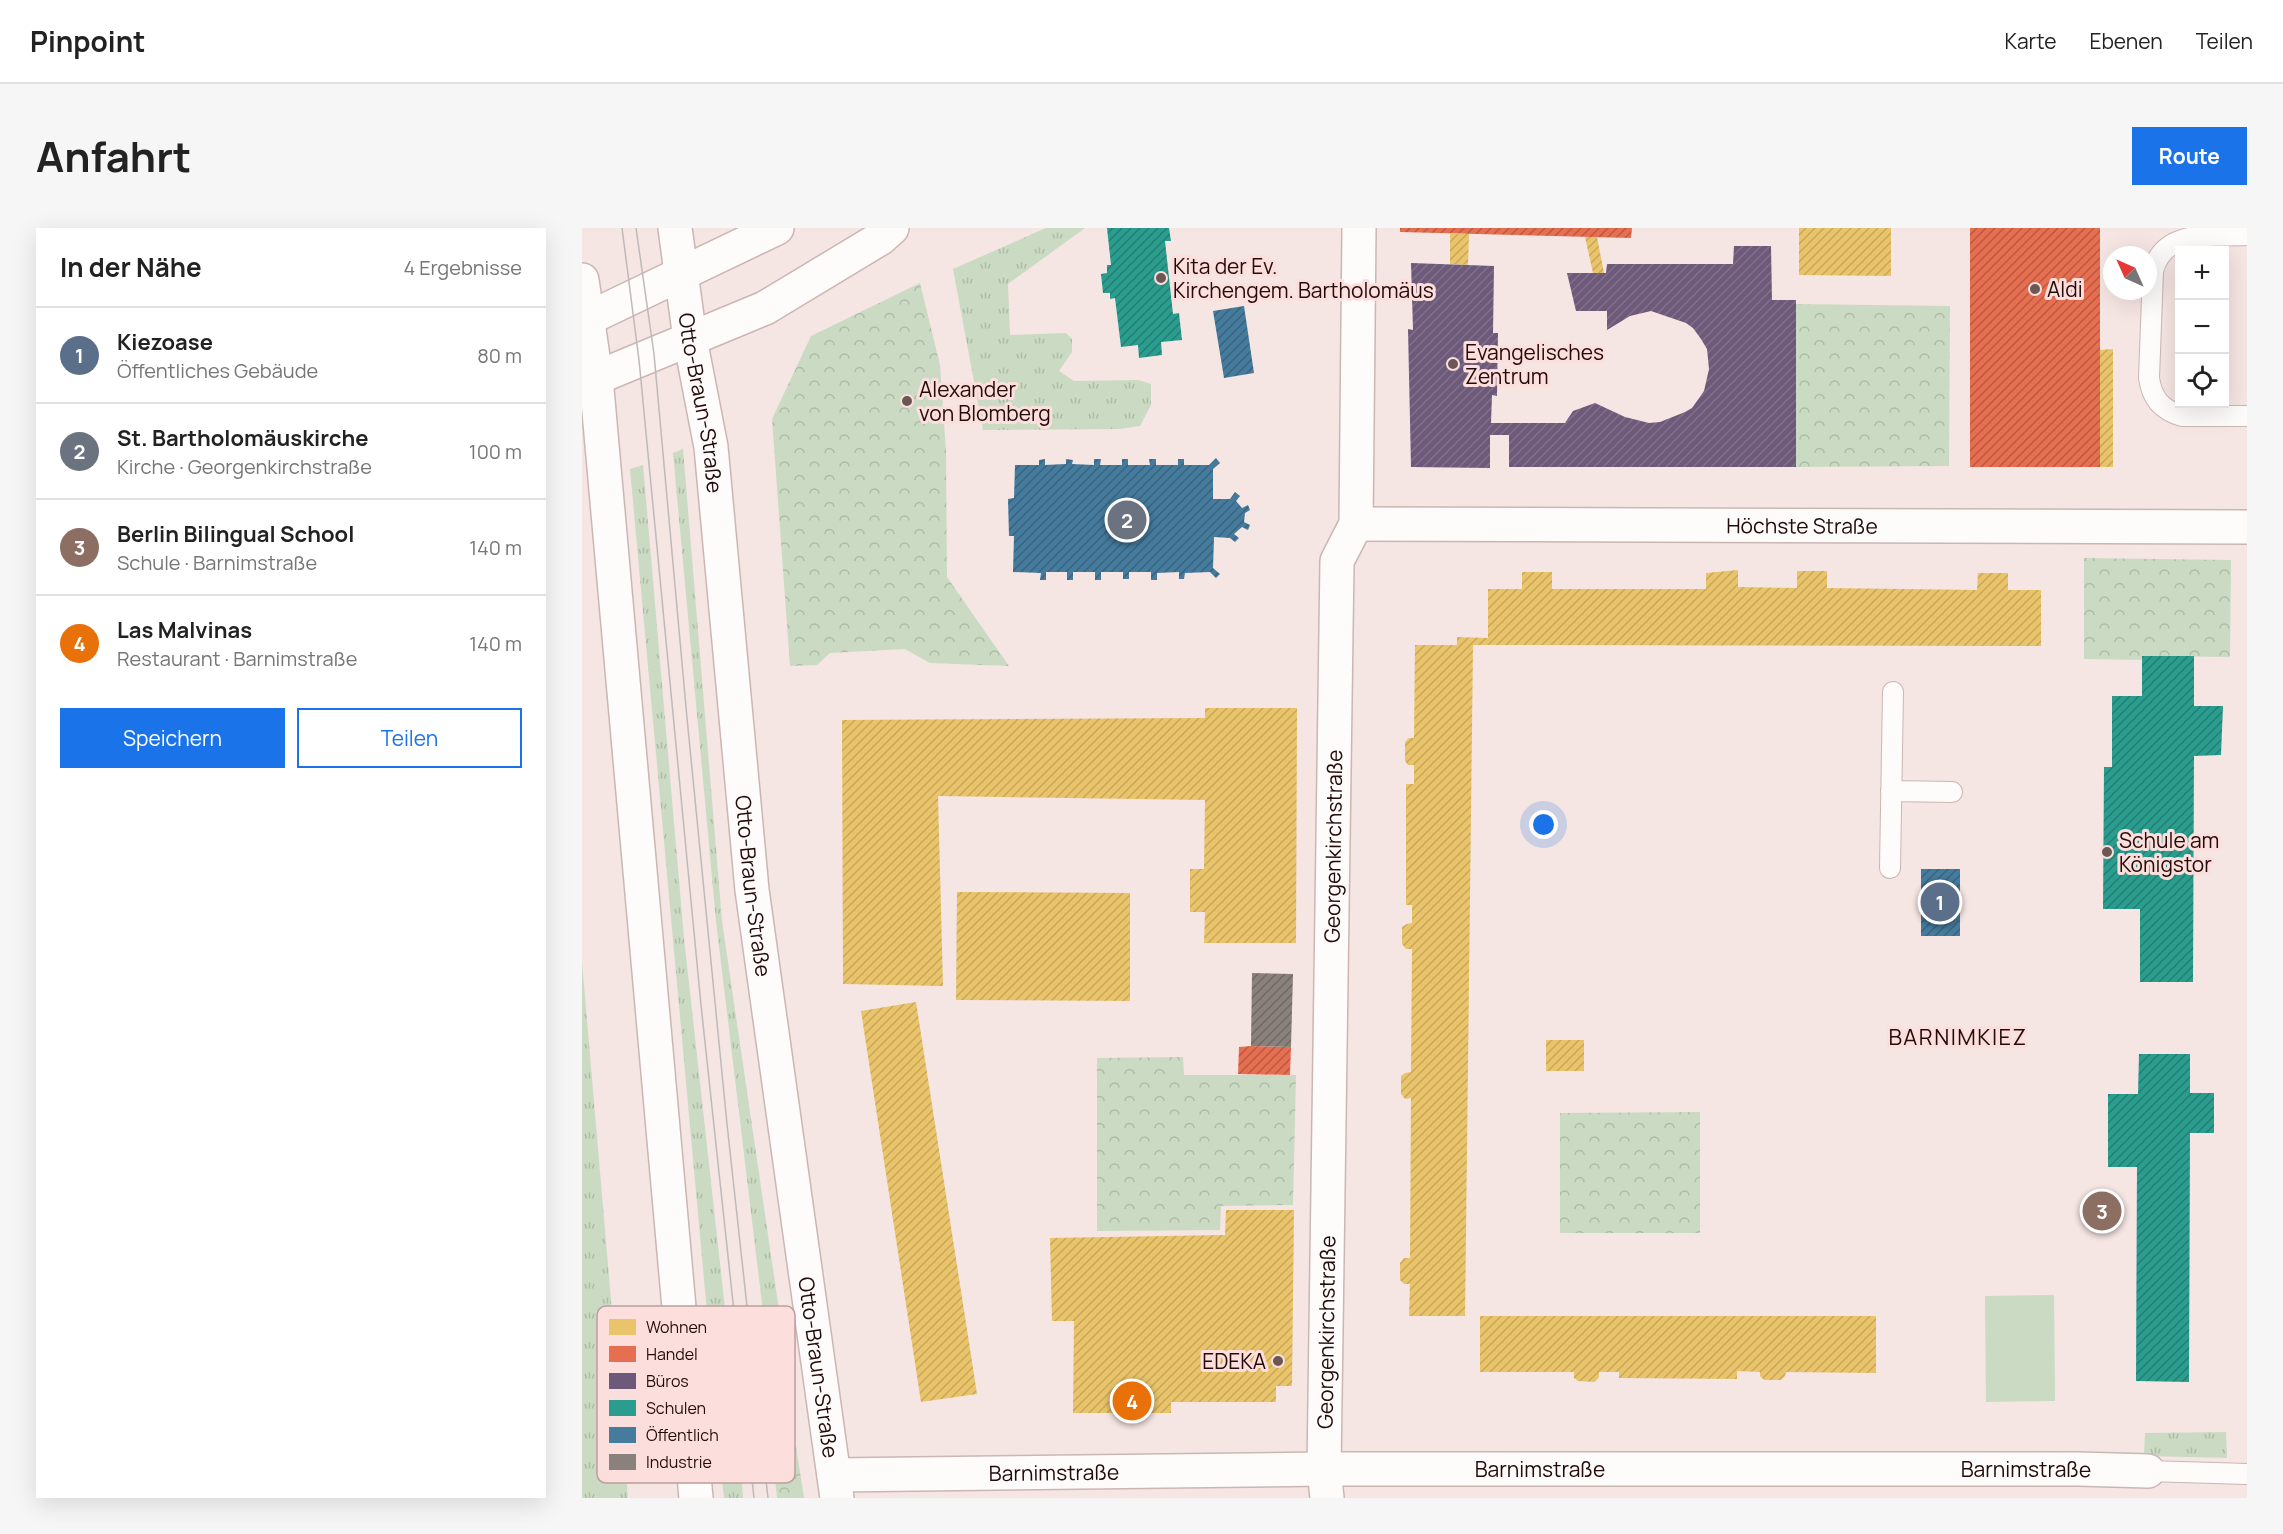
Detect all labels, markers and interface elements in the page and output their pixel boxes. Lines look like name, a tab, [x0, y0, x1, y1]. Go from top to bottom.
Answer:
text: Pinpoint	[30, 22, 145, 60]
text: Karte	[2004, 27, 2056, 55]
text: Ebenen	[2089, 27, 2163, 55]
text: Teilen	[2196, 27, 2253, 55]
text: Anfahrt	[36, 127, 191, 185]
button: Route	[2132, 127, 2247, 185]
north arrow	[2103, 246, 2157, 300]
map controls	[2175, 246, 2229, 408]
button: +	[2175, 246, 2229, 300]
text: In der Nähe	[60, 249, 202, 285]
place label: Kita der Ev. Kirchengem. Bartholomäus	[1173, 252, 1434, 304]
text: 4 Ergebnisse	[403, 254, 522, 281]
marker: Kita der Ev. Kirchengem. Bartholomäus	[1154, 271, 1168, 285]
place label: Aldi	[2047, 275, 2083, 303]
marker: Aldi	[2028, 282, 2042, 296]
button: −	[2175, 300, 2229, 354]
street label: Otto-Braun-Straße	[673, 311, 729, 494]
text: Kiezoase	[117, 327, 213, 357]
place label: Evangelisches Zentrum	[1465, 338, 1604, 390]
text: 1	[75, 342, 84, 369]
text: 80 m	[477, 342, 522, 369]
button: locate	[2175, 354, 2229, 408]
text: Öffentliches Gebäude	[117, 357, 318, 384]
marker: Evangelisches Zentrum	[1446, 357, 1460, 371]
place label: Alexander von Blomberg	[919, 375, 1051, 427]
marker: Alexander von Blomberg	[900, 394, 914, 408]
text: St. Bartholomäuskirche	[117, 423, 368, 453]
text: 2	[74, 438, 85, 465]
text: 100 m	[469, 438, 522, 465]
text: Kirche · Georgenkirchstraße	[117, 453, 372, 480]
pin: 2	[1108, 498, 1146, 542]
street label: Höchste Straße	[1726, 511, 1878, 540]
text: Berlin Bilingual School	[117, 519, 354, 549]
text: 3	[74, 534, 85, 561]
text: 140 m	[469, 534, 522, 561]
text: Schule · Barnimstraße	[117, 549, 317, 576]
text: Las Malvinas	[117, 615, 252, 645]
text: 4	[73, 630, 86, 657]
text: 140 m	[469, 630, 522, 657]
text: Restaurant · Barnimstraße	[117, 645, 357, 672]
button: Speichern	[60, 708, 285, 768]
button: Teilen	[297, 708, 522, 768]
street label: Georgenkirchstraße	[1318, 749, 1348, 943]
street label: Otto-Braun-Straße	[729, 794, 778, 978]
your location	[1529, 810, 1558, 839]
place label: Schule am Königstor	[2119, 826, 2219, 878]
marker: Schule am Königstor	[2100, 845, 2114, 859]
pin: 1	[1920, 880, 1960, 924]
district label: BARNIMKIEZ	[1888, 1022, 2028, 1052]
pin: 3	[2082, 1188, 2122, 1234]
street label: Georgenkirchstraße	[1311, 1235, 1341, 1429]
street label: Otto-Braun-Straße	[792, 1275, 845, 1460]
legend	[597, 1306, 795, 1483]
text: Wohnen	[646, 1316, 707, 1338]
text: Handel	[646, 1343, 698, 1365]
place label: EDEKA	[1202, 1347, 1266, 1375]
marker: EDEKA	[1271, 1354, 1285, 1368]
text: Büros	[646, 1370, 689, 1392]
pin: 4	[1112, 1378, 1152, 1424]
text: Schulen	[646, 1397, 706, 1419]
text: Öffentlich	[646, 1424, 719, 1446]
text: Industrie	[646, 1451, 712, 1473]
street label: Barnimstraße	[1475, 1455, 1605, 1483]
street label: Barnimstraße	[1961, 1455, 2092, 1483]
street label: Barnimstraße	[989, 1458, 1119, 1487]

